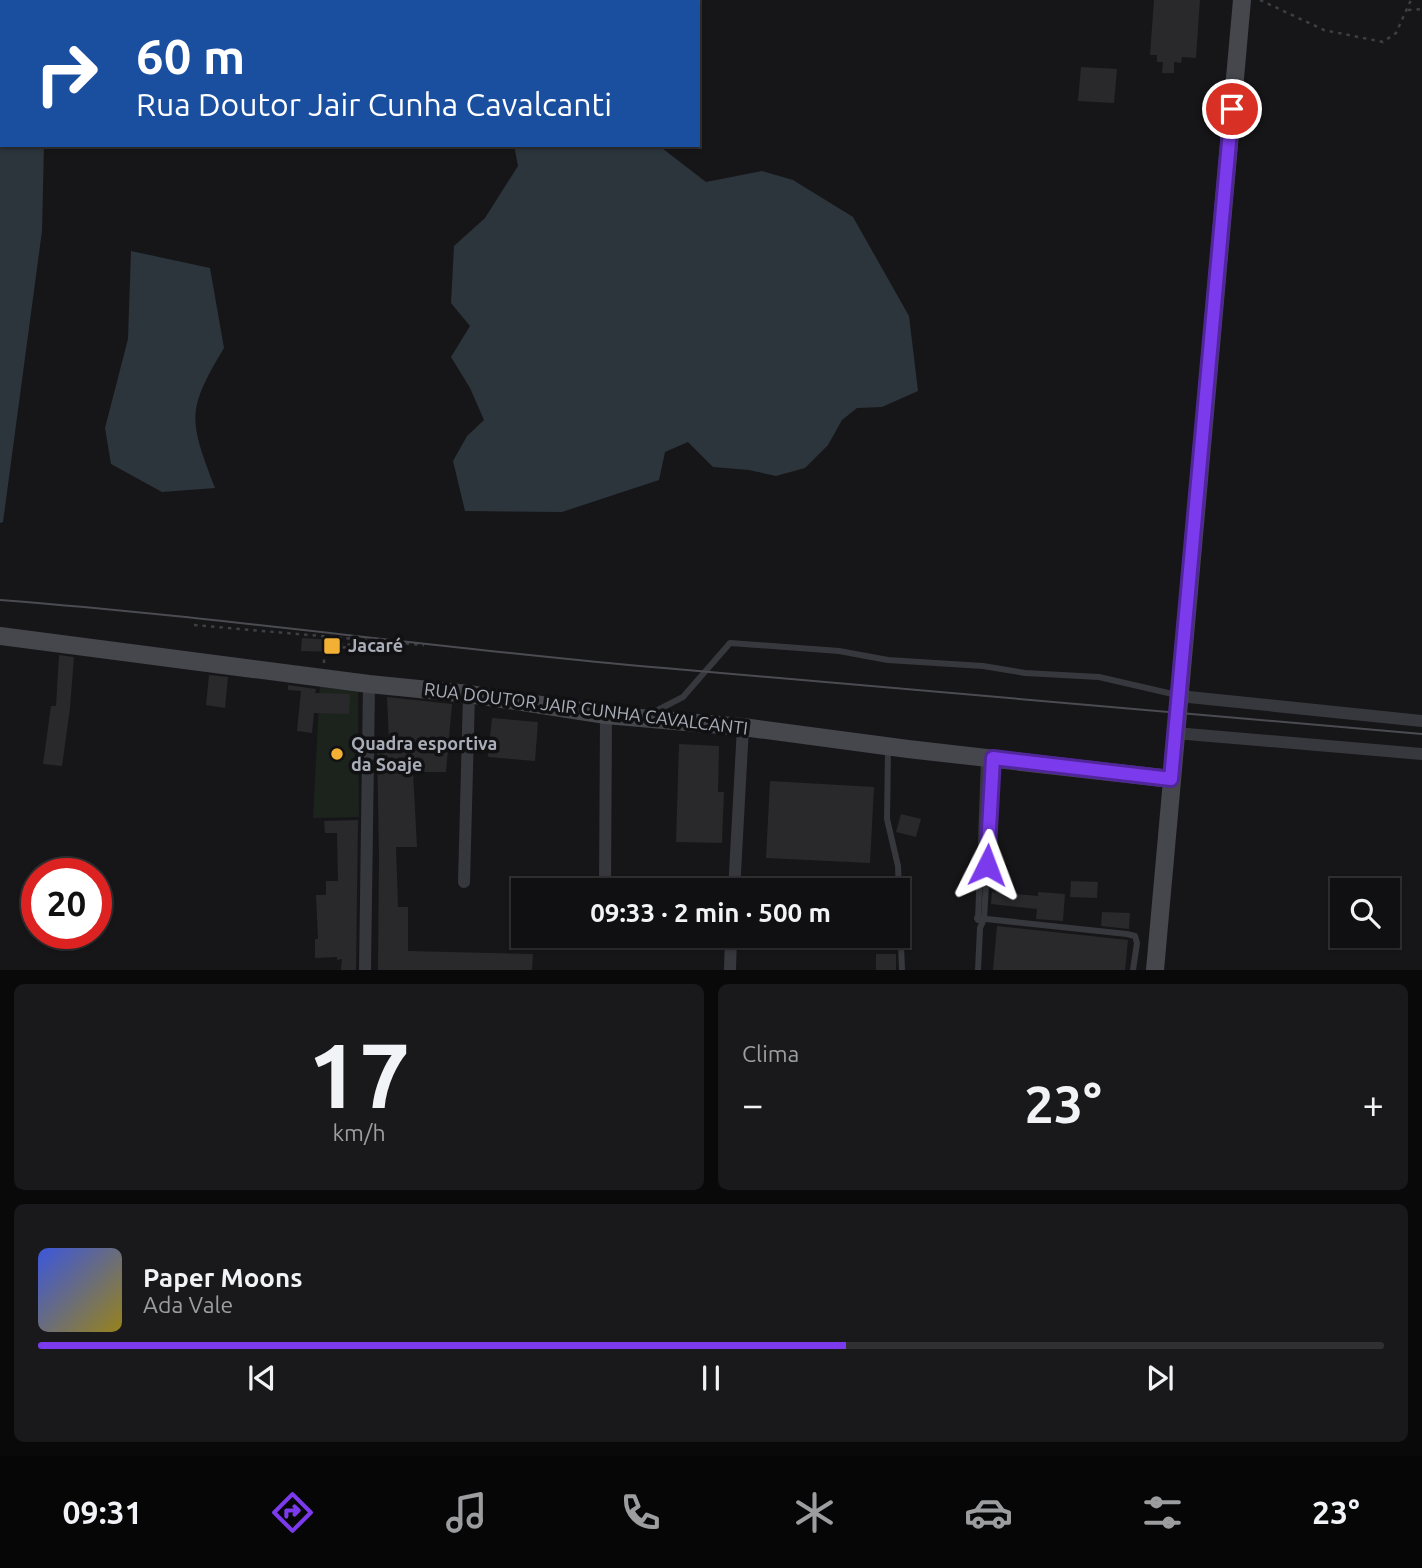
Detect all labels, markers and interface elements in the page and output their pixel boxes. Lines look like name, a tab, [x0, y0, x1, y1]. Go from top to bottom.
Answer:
icon: right	[21, 28, 112, 119]
text: 60 m	[136, 28, 245, 83]
pin	[1202, 79, 1262, 139]
text: Rua Doutor Jair Cunha Cavalcanti	[136, 86, 612, 122]
icon: arrive	[1213, 90, 1251, 128]
place label: Jacaré	[348, 635, 403, 655]
marker: Jacaré	[322, 636, 342, 656]
street label: RUA DOUTOR JAIR CUNHA CAVALCANTI	[423, 678, 749, 738]
place label: Quadra esportiva da Soaje	[351, 733, 497, 774]
marker: Quadra esportiva da Soaje	[329, 746, 345, 762]
position arrow	[950, 828, 1024, 902]
speed limit sign: 20	[21, 858, 112, 949]
map controls	[1330, 878, 1400, 948]
button: search	[1330, 878, 1400, 948]
text: 09:33 · 2 min · 500 m	[590, 898, 831, 927]
text: 17	[308, 1023, 410, 1125]
text: Clima	[742, 1041, 799, 1066]
text: 23°	[1024, 1075, 1102, 1133]
text: −	[742, 1083, 763, 1125]
text: +	[1363, 1083, 1384, 1125]
text: km/h	[332, 1120, 386, 1145]
text: Paper Moons	[143, 1263, 302, 1292]
text: Ada Vale	[143, 1292, 233, 1317]
icon: previous	[243, 1359, 281, 1397]
icon: pause	[692, 1359, 730, 1397]
icon: next	[1141, 1359, 1179, 1397]
icon: directions	[268, 1488, 317, 1537]
icon: music	[442, 1488, 491, 1537]
icon: phone	[616, 1488, 665, 1537]
icon: climate	[790, 1488, 839, 1537]
icon: car	[964, 1488, 1013, 1537]
icon: filters	[1138, 1488, 1187, 1537]
text: 09:31	[63, 1494, 143, 1530]
text: 23°	[1312, 1494, 1359, 1530]

